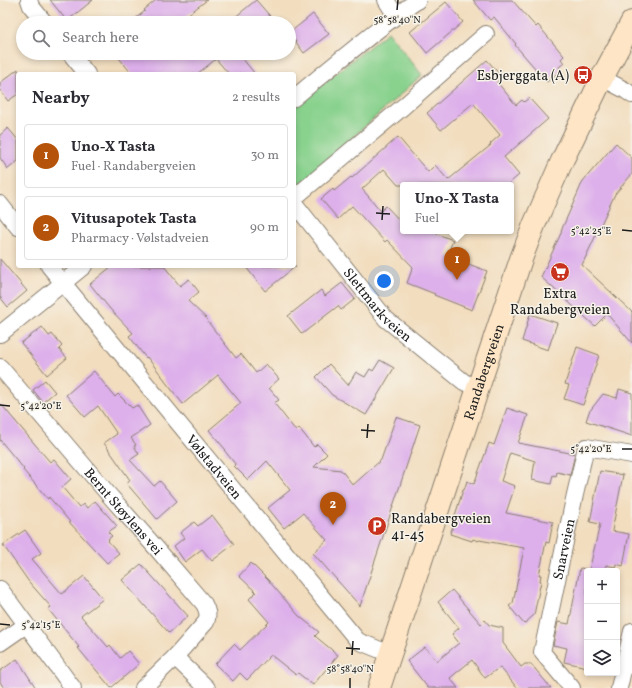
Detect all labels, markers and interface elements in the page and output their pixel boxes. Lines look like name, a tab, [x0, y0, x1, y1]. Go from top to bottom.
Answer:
text: 58°58'40"N	[373, 13, 421, 27]
search box	[16, 16, 296, 60]
icon: search	[30, 27, 52, 49]
text: Search here	[62, 28, 139, 49]
bus stop icon: Esbjerggata (A)	[572, 64, 594, 86]
place label: Esbjerggata (A)	[477, 67, 569, 86]
text: Nearby	[32, 87, 90, 110]
text: 2 results	[232, 89, 280, 107]
text: Uno-X Tasta	[71, 137, 156, 158]
text: 1	[43, 147, 49, 165]
text: 30 m	[251, 147, 279, 165]
text: Fuel · Randabergveien	[71, 158, 196, 176]
popup	[400, 182, 514, 234]
text: Uno-X Tasta	[415, 189, 499, 210]
text: Vitusapotek Tasta	[71, 209, 197, 230]
text: Fuel	[415, 210, 439, 228]
text: 2	[43, 219, 49, 237]
text: 90 m	[250, 219, 279, 237]
text: 5°42'25"E	[571, 224, 611, 238]
text: Pharmacy · Vølstadveien	[71, 230, 209, 248]
pin: 1	[444, 247, 470, 280]
supermarket icon: Extra Randabergveien	[549, 261, 571, 283]
street label: Slettmarkveien	[338, 265, 415, 347]
your location	[374, 271, 394, 291]
place label: Extra Randabergveien	[510, 285, 610, 320]
street label: Randabergveien	[460, 322, 510, 423]
text: 5°42'20"E	[20, 399, 62, 413]
street label: Vølstadveien	[181, 431, 246, 504]
text: 5°42'20"E	[570, 442, 612, 456]
street label: Bernt Støylens vei	[79, 464, 166, 560]
pin: 2	[320, 492, 346, 525]
place label: Randabergveien 41-45	[391, 510, 491, 545]
parking icon: Randabergveien 41-45	[366, 515, 388, 537]
street label: Snarveien	[549, 517, 581, 582]
map controls	[584, 568, 620, 676]
button: +	[584, 568, 620, 604]
button: −	[584, 604, 620, 640]
text: 5°42'15"E	[22, 618, 61, 632]
button: layers	[584, 640, 620, 676]
text: 58°58'40"N	[326, 662, 374, 676]

